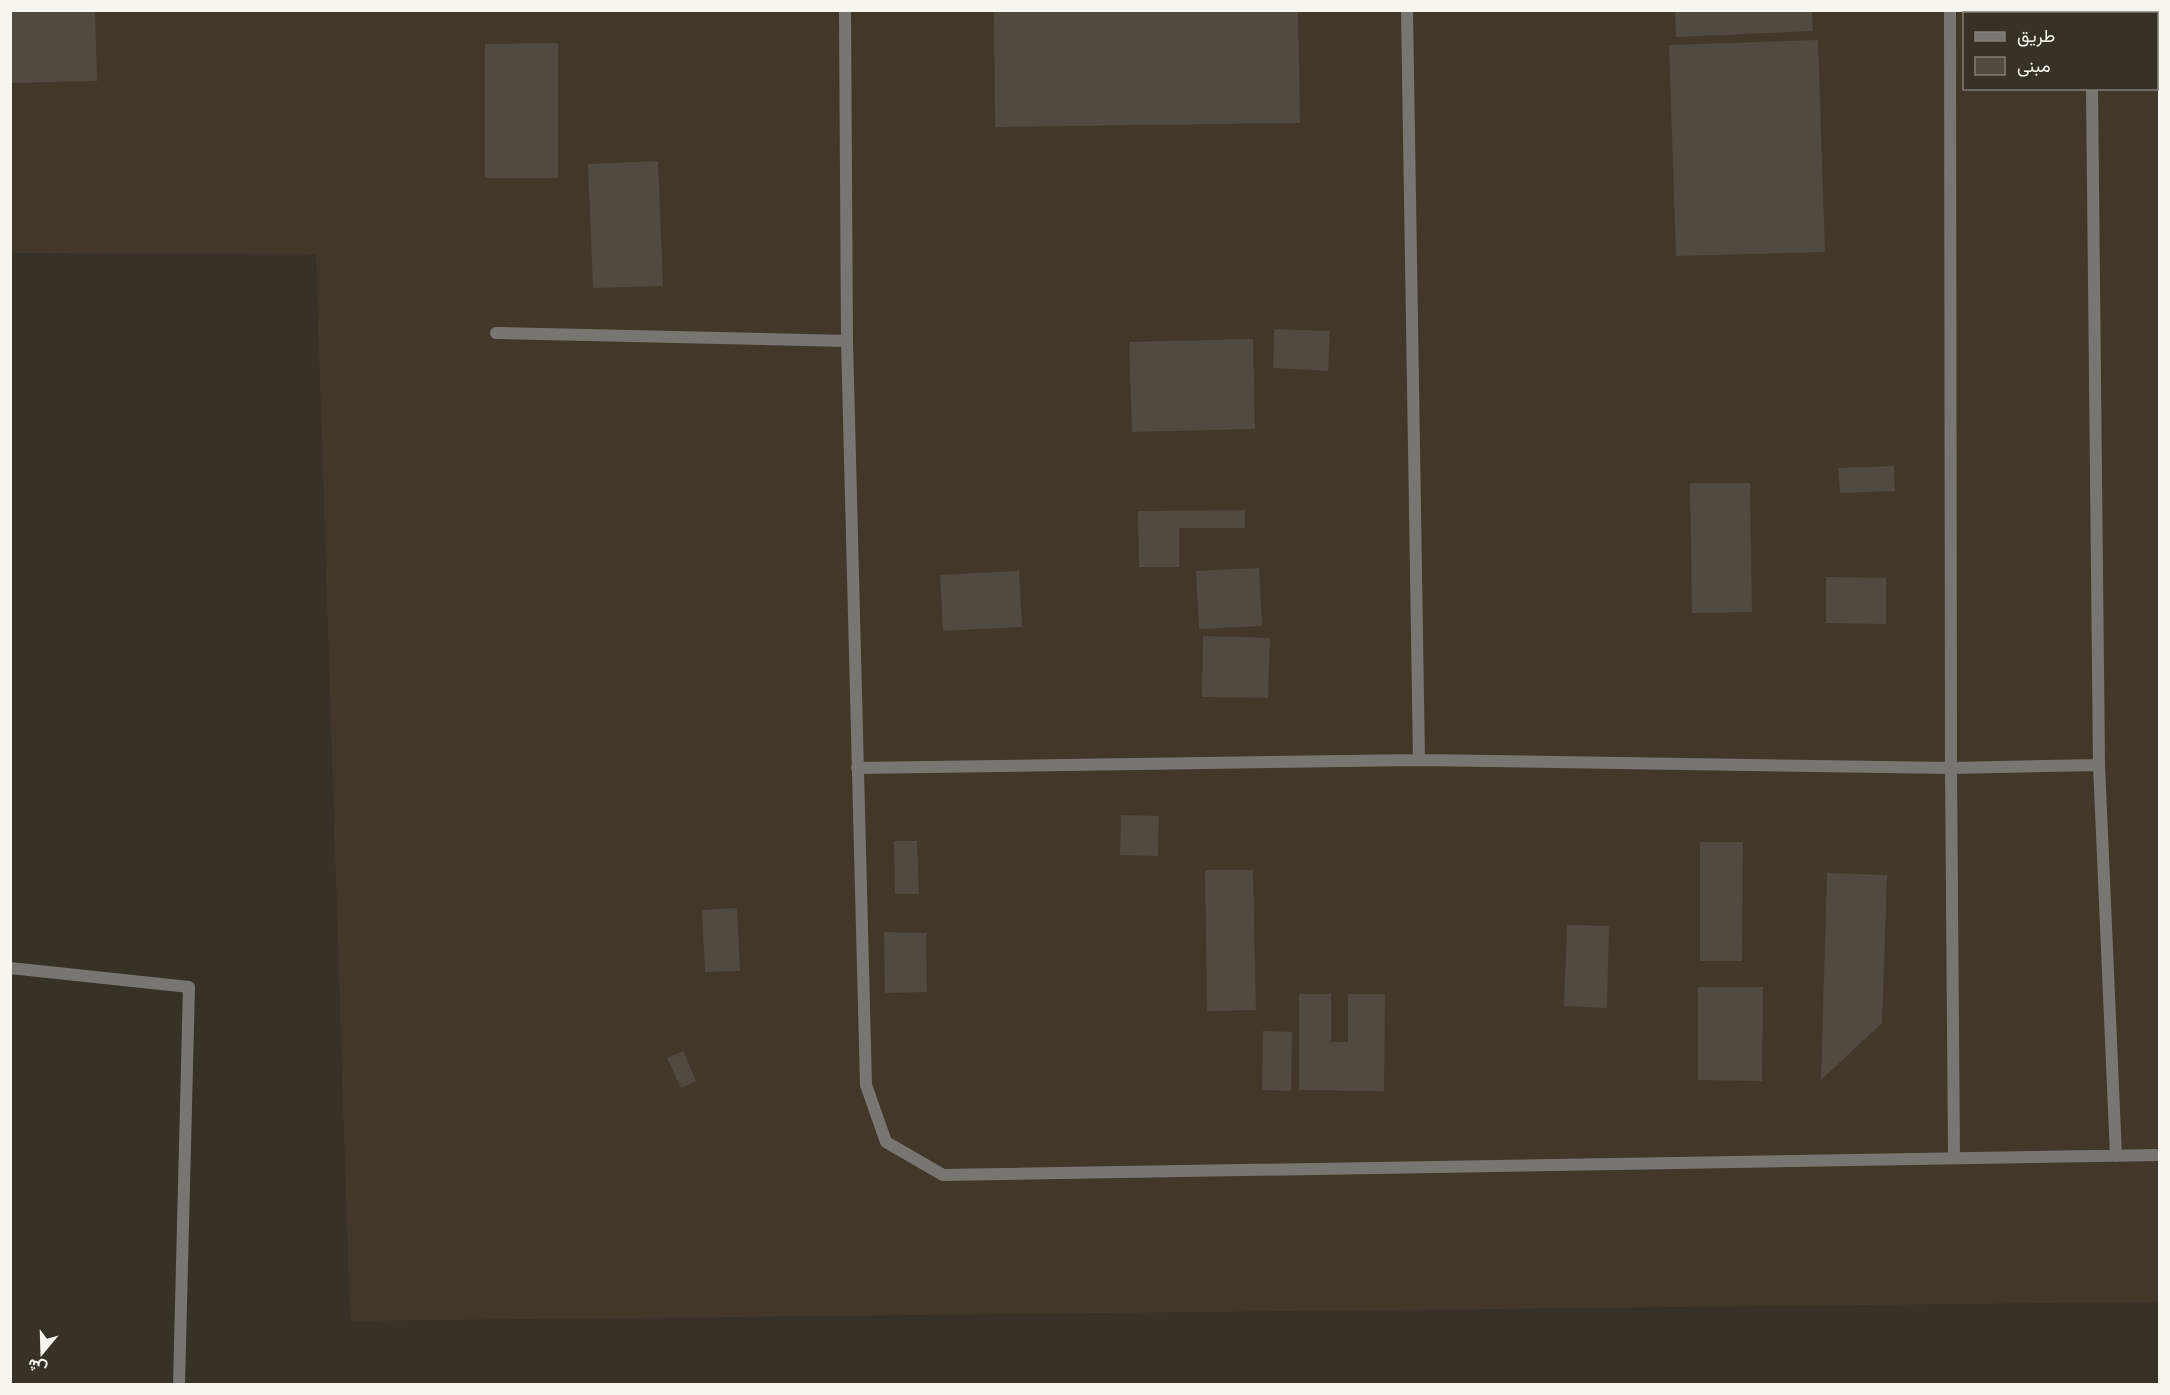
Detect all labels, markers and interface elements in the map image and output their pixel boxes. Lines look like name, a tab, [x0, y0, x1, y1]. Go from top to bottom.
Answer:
legend	[1963, 12, 2158, 90]
text: طريق	[2017, 24, 2055, 47]
text: مبنى	[2017, 54, 2051, 77]
north arrow	[12, 1323, 72, 1383]
text: ش	[25, 1355, 49, 1380]

